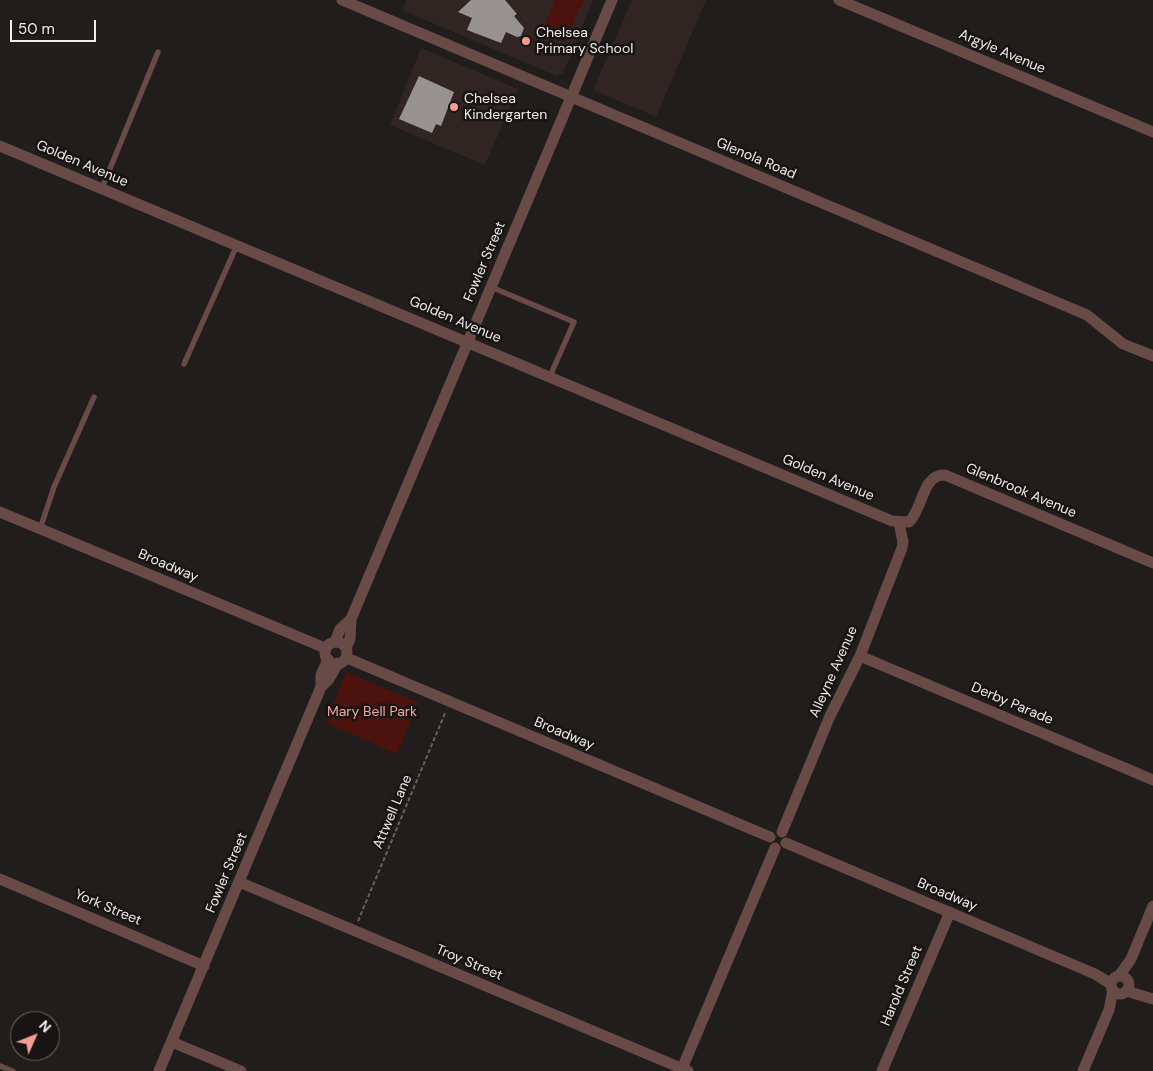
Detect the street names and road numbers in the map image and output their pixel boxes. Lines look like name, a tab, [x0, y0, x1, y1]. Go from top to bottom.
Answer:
street label: Argyle Avenue	[956, 26, 1048, 78]
street label: Glenola Road	[714, 135, 798, 183]
street label: Golden Avenue	[34, 137, 130, 191]
street label: Fowler Street	[461, 219, 509, 305]
street label: Golden Avenue	[407, 293, 503, 347]
street label: Golden Avenue	[780, 451, 876, 505]
street label: Glenbrook Avenue	[963, 460, 1079, 522]
street label: Broadway	[135, 546, 201, 586]
street label: Alleyne Avenue	[806, 624, 862, 720]
street label: Derby Parade	[968, 679, 1056, 729]
street label: Broadway	[531, 714, 597, 754]
street label: Attwell Lane	[370, 772, 416, 852]
street label: Fowler Street	[203, 830, 251, 916]
street label: Broadway	[914, 875, 980, 915]
street label: York Street	[72, 886, 144, 930]
street label: Troy Street	[433, 941, 505, 985]
street label: Harold Street	[878, 943, 926, 1029]

